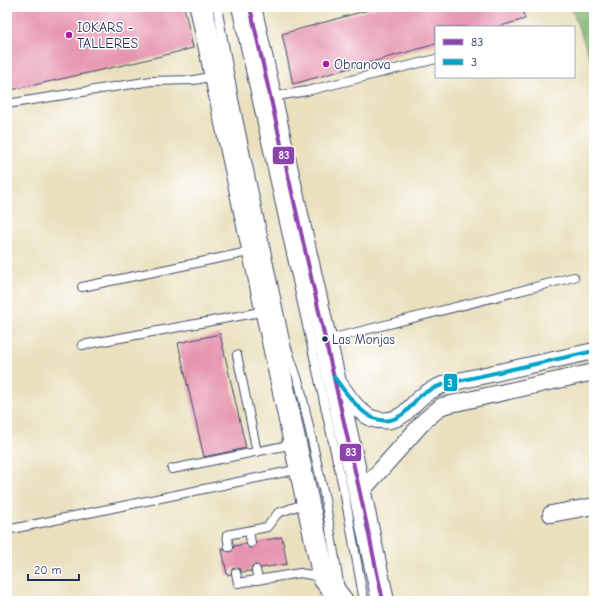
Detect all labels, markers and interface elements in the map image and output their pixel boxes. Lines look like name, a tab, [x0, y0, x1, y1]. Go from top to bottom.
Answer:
place label: IOKARS - TALLERES	[77, 19, 138, 52]
legend	[435, 26, 575, 78]
marker: IOKARS - TALLERES	[64, 30, 74, 40]
text: 83	[471, 35, 483, 49]
text: 3	[471, 55, 477, 69]
place label: Obranova	[334, 56, 391, 73]
marker: Obranova	[321, 59, 331, 69]
line badge: 83	[272, 146, 295, 165]
text: 83	[278, 149, 290, 162]
place label: Las Monjas	[332, 332, 395, 347]
marker: Las Monjas	[320, 334, 330, 344]
line badge: 3	[443, 373, 458, 392]
text: 3	[447, 377, 453, 390]
line badge: 83	[339, 443, 362, 462]
text: 83	[345, 446, 357, 459]
scale bar	[28, 556, 79, 582]
text: 20 m	[34, 563, 62, 577]

